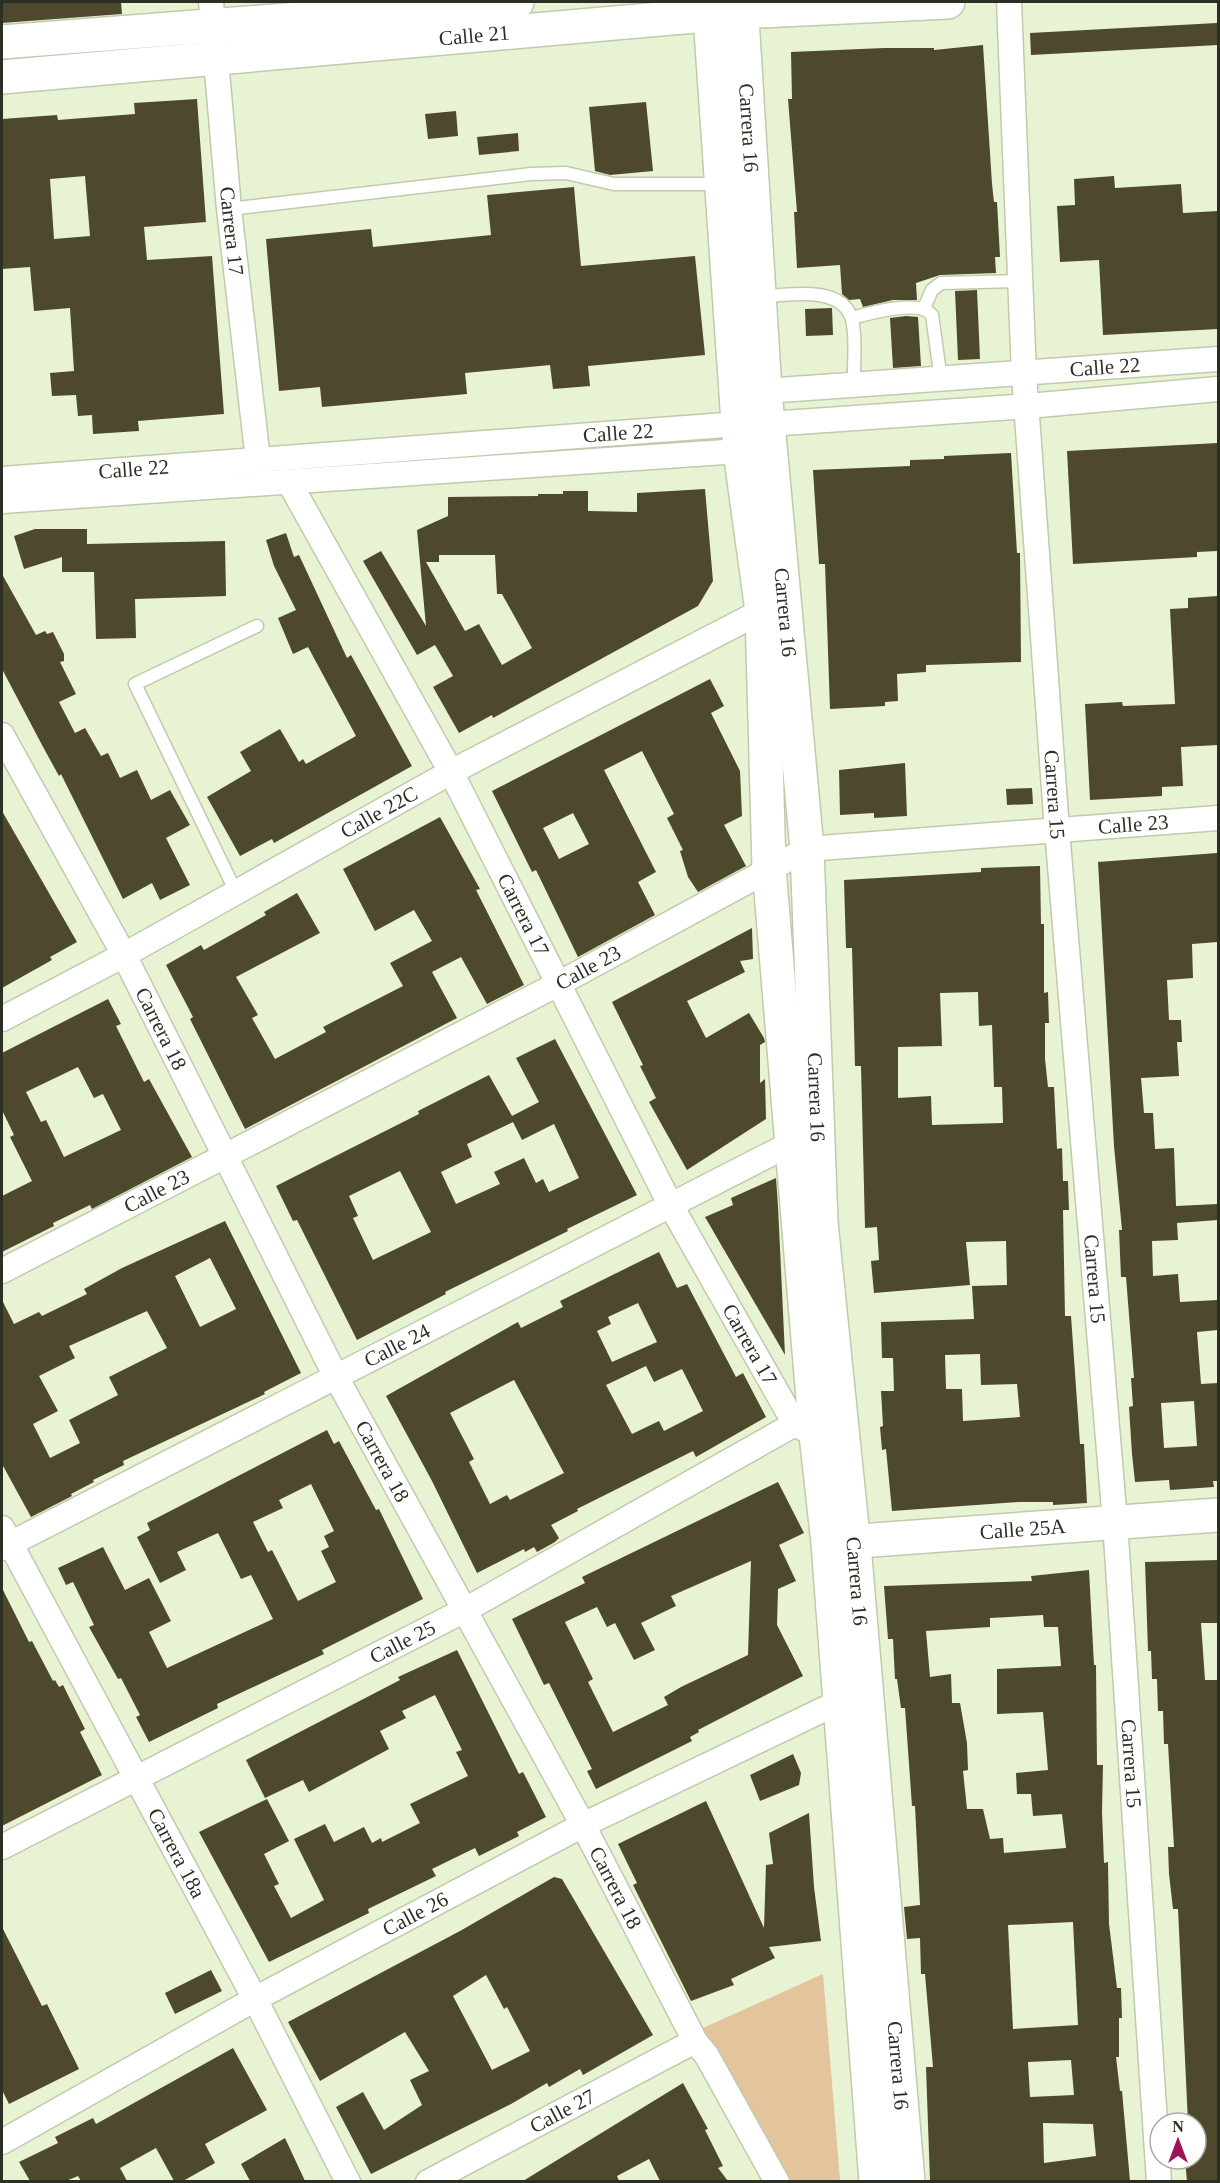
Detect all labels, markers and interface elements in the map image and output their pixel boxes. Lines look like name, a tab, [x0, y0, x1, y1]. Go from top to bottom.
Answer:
street label: Calle 21	[438, 20, 510, 50]
street label: Carrera 16	[734, 82, 763, 173]
street label: Carrera 17	[215, 186, 249, 277]
street label: Calle 22	[1069, 353, 1141, 381]
street label: Calle 22	[582, 418, 654, 448]
street label: Calle 22	[98, 455, 170, 484]
street label: Carrera 16	[769, 567, 801, 658]
street label: Carrera 15	[1039, 749, 1070, 840]
street label: Calle 22C	[336, 781, 422, 843]
street label: Calle 23	[1097, 810, 1169, 839]
street label: Carrera 17	[492, 869, 554, 960]
street label: Calle 23	[551, 940, 625, 995]
street label: Carrera 18	[130, 983, 192, 1074]
street label: Carrera 16	[803, 1052, 830, 1142]
street label: Calle 23	[120, 1164, 193, 1218]
street label: Carrera 15	[1079, 1233, 1110, 1324]
street label: Carrera 17	[717, 1300, 782, 1389]
street label: Calle 24	[360, 1318, 434, 1372]
street label: Carrera 18	[350, 1416, 415, 1506]
street label: Calle 25A	[979, 1514, 1067, 1544]
street label: Carrera 16	[841, 1536, 873, 1627]
street label: Calle 25	[366, 1615, 439, 1669]
street label: Carrera 15	[1116, 1718, 1146, 1809]
street label: Carrera 18a	[143, 1804, 211, 1903]
street label: Carrera 18	[584, 1843, 647, 1933]
street label: Calle 26	[378, 1887, 452, 1941]
street label: Carrera 16	[882, 2020, 914, 2111]
street label: Calle 27	[526, 2084, 599, 2138]
north arrow	[1148, 2111, 1208, 2171]
text: N	[1172, 2118, 1184, 2135]

